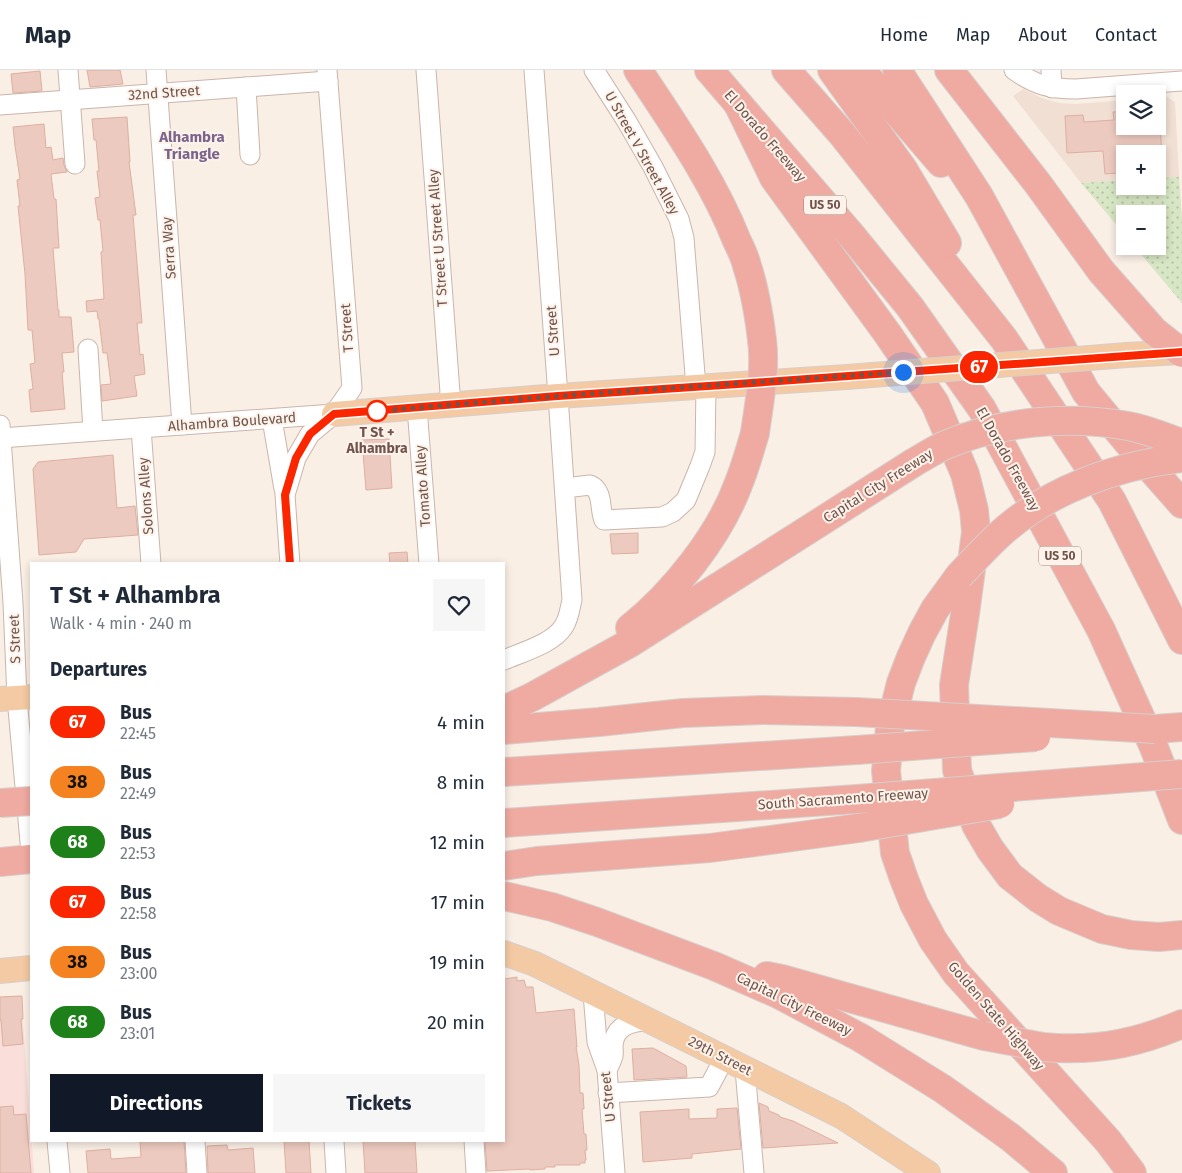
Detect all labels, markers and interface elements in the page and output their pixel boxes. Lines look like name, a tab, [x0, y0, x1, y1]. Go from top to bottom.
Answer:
text: Map	[25, 21, 71, 49]
text: Home	[880, 24, 928, 46]
text: Map	[956, 24, 990, 46]
text: About	[1018, 24, 1067, 46]
text: Contact	[1095, 24, 1157, 46]
street label: 32nd Street	[127, 82, 201, 104]
map controls	[1116, 85, 1166, 255]
button: layers	[1116, 85, 1166, 135]
street label: El Dorado Freeway	[721, 87, 810, 185]
street label: U Street V Street Alley	[601, 88, 683, 218]
district label: Alhambra Triangle	[158, 128, 225, 163]
button: +	[1116, 145, 1166, 195]
street label: T Street U Street Alley	[425, 169, 451, 307]
road number: US 50	[804, 196, 846, 214]
button: −	[1116, 205, 1166, 255]
street label: Serra Way	[158, 216, 180, 280]
street label: T Street	[337, 302, 357, 353]
street label: U Street	[543, 304, 563, 357]
line badge: 67	[956, 351, 1002, 383]
text: 67	[970, 356, 988, 378]
your location	[891, 360, 916, 385]
marker: T St + Alhambra	[366, 400, 388, 422]
street label: El Dorado Freeway	[972, 404, 1044, 514]
street label: Alhambra Boulevard	[167, 409, 297, 435]
place label: T St + Alhambra	[345, 424, 408, 457]
street label: Tomato Alley	[412, 445, 434, 527]
street label: Capital City Freeway	[820, 445, 936, 527]
street label: Solons Alley	[135, 457, 157, 535]
road number: US 50	[1039, 546, 1081, 566]
button: heart	[433, 579, 485, 631]
text: T St + Alhambra	[50, 581, 221, 609]
street label: S Street	[6, 613, 24, 664]
text: Walk · 4 min · 240 m	[50, 614, 192, 633]
text: Departures	[50, 658, 147, 681]
text: Bus	[120, 701, 152, 724]
text: 67	[68, 711, 87, 733]
text: 4 min	[437, 711, 485, 734]
text: 22:45	[120, 724, 156, 743]
text: Bus	[120, 761, 152, 784]
text: 38	[68, 771, 87, 793]
text: 8 min	[437, 771, 485, 794]
text: 22:49	[120, 784, 156, 803]
street label: South Sacramento Freeway	[757, 785, 929, 813]
text: Bus	[120, 821, 152, 844]
text: 68	[67, 831, 88, 853]
text: 12 min	[430, 831, 485, 854]
text: 22:53	[120, 844, 156, 863]
text: Bus	[120, 881, 152, 904]
text: 67	[68, 891, 87, 913]
text: 17 min	[431, 891, 485, 914]
text: 22:58	[120, 904, 157, 923]
text: Bus	[120, 941, 152, 964]
text: 38	[68, 951, 87, 973]
text: 19 min	[429, 951, 485, 974]
street label: Golden State Highway	[944, 958, 1048, 1074]
text: 23:00	[120, 964, 158, 983]
street label: Capital City Freeway	[734, 969, 854, 1039]
text: Bus	[120, 1001, 152, 1024]
text: 68	[67, 1011, 88, 1033]
text: 20 min	[427, 1011, 485, 1034]
text: 23:01	[120, 1024, 155, 1043]
street label: 29th Street	[685, 1033, 755, 1080]
street label: U Street	[597, 1070, 619, 1123]
button: Directions	[50, 1074, 263, 1132]
button: Tickets	[273, 1074, 485, 1132]

